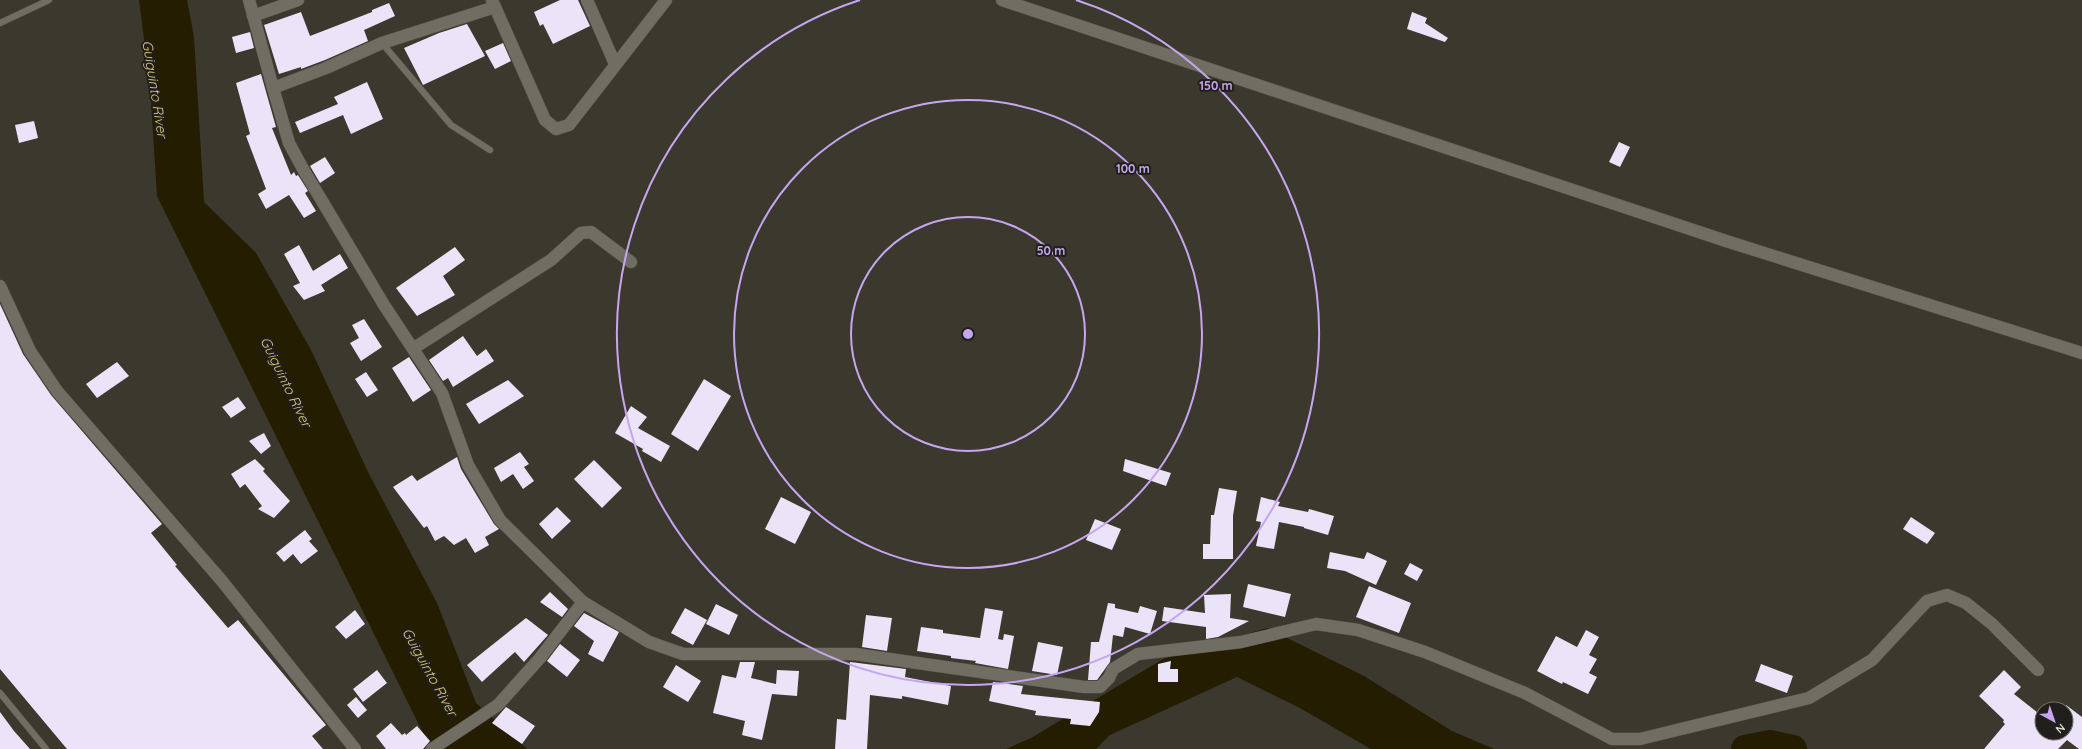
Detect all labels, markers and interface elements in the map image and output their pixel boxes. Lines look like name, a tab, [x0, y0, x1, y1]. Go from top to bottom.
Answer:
water label: Guiguinto River	[138, 39, 172, 141]
text: 150 m	[1199, 78, 1233, 93]
text: 100 m	[1116, 161, 1150, 176]
text: 50 m	[1037, 243, 1065, 258]
centre of rings	[961, 327, 975, 341]
water label: Guiguinto River	[256, 334, 316, 432]
water label: Guiguinto River	[398, 625, 462, 721]
north arrow	[2034, 701, 2074, 741]
text: N	[2053, 721, 2068, 737]

